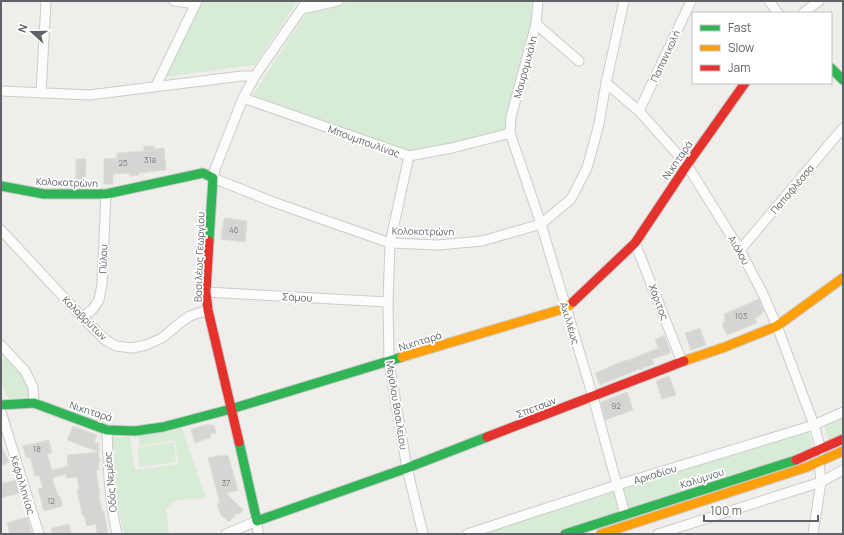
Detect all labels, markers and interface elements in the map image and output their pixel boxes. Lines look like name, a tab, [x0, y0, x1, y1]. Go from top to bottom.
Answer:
north arrow	[12, 12, 52, 52]
legend	[692, 12, 832, 84]
text: Fast	[728, 19, 752, 36]
text: N	[14, 22, 31, 35]
street label: Παπανικολή	[647, 28, 683, 84]
street label: Μαυρομιχάλη	[510, 34, 540, 100]
text: Slow	[728, 39, 754, 56]
text: Jam	[728, 59, 750, 76]
street label: Μπουμπουλίνας	[326, 122, 402, 161]
street label: Νικηταρά	[659, 138, 695, 182]
house number: 31a	[144, 154, 156, 165]
house number: 25	[118, 157, 128, 168]
street label: Παπαφλέσσα	[767, 161, 817, 217]
street label: Κολοκοτρώνη	[36, 174, 98, 190]
street label: Βασιλέως Γεωργίου	[190, 211, 208, 302]
street label: Κολοκοτρώνη	[392, 223, 454, 239]
house number: 46	[229, 224, 239, 235]
street label: Αιόλου	[725, 233, 753, 267]
street label: Πύλου	[95, 244, 111, 274]
street label: Χάριτος	[646, 282, 672, 322]
street label: Σάμου	[281, 289, 313, 305]
street label: Καλαβρύτων	[59, 293, 111, 343]
street label: Αχιλλέως	[557, 300, 583, 346]
house number: 103	[735, 310, 747, 321]
street label: Νικηταρά	[397, 328, 443, 354]
street label: Μεγάλου Βασιλείου	[383, 359, 411, 451]
street label: Σπετσών	[514, 393, 558, 421]
street label: Νικηταρά	[68, 397, 114, 425]
house number: 92	[611, 400, 621, 411]
house number: 18	[33, 443, 41, 454]
street label: Οδóς Νεμέας	[100, 451, 120, 513]
street label: Κεφαλληνίας	[7, 454, 39, 517]
street label: Αρκαδίου	[632, 461, 678, 487]
street label: Καλύμνου	[678, 464, 726, 492]
house number: 37	[222, 477, 230, 488]
house number: 12	[47, 495, 55, 506]
scale bar	[704, 497, 818, 523]
text: 100 m	[710, 502, 742, 519]

